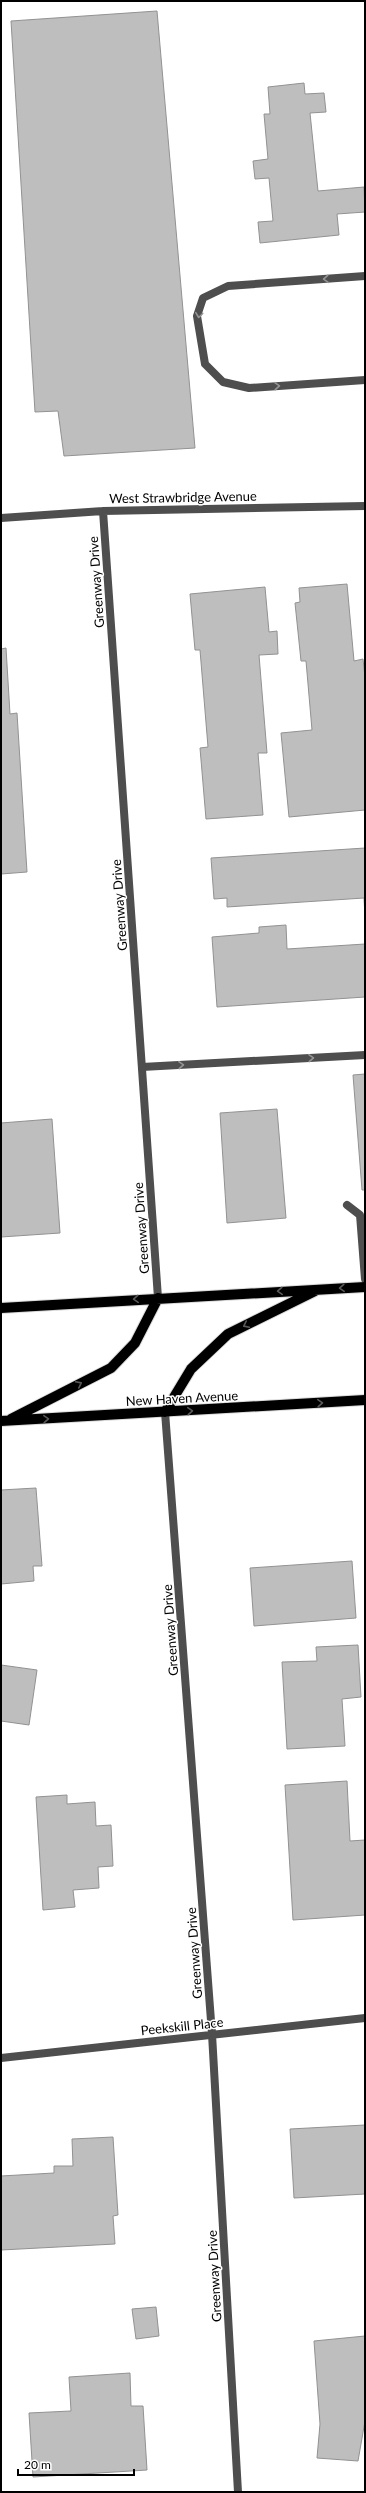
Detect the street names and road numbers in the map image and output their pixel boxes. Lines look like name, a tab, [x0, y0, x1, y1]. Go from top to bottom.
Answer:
street label: West Strawbridge Avenue	[109, 488, 257, 506]
street label: Greenway Drive	[85, 535, 107, 628]
street label: Greenway Drive	[108, 858, 130, 951]
street label: Greenway Drive	[130, 1181, 152, 1274]
street label: New Haven Avenue	[125, 1387, 239, 1409]
street label: Greenway Drive	[159, 1583, 181, 1676]
street label: Greenway Drive	[183, 1906, 205, 1999]
street label: Peekskill Place	[140, 2014, 224, 2038]
street label: Greenway Drive	[204, 2230, 224, 2322]

